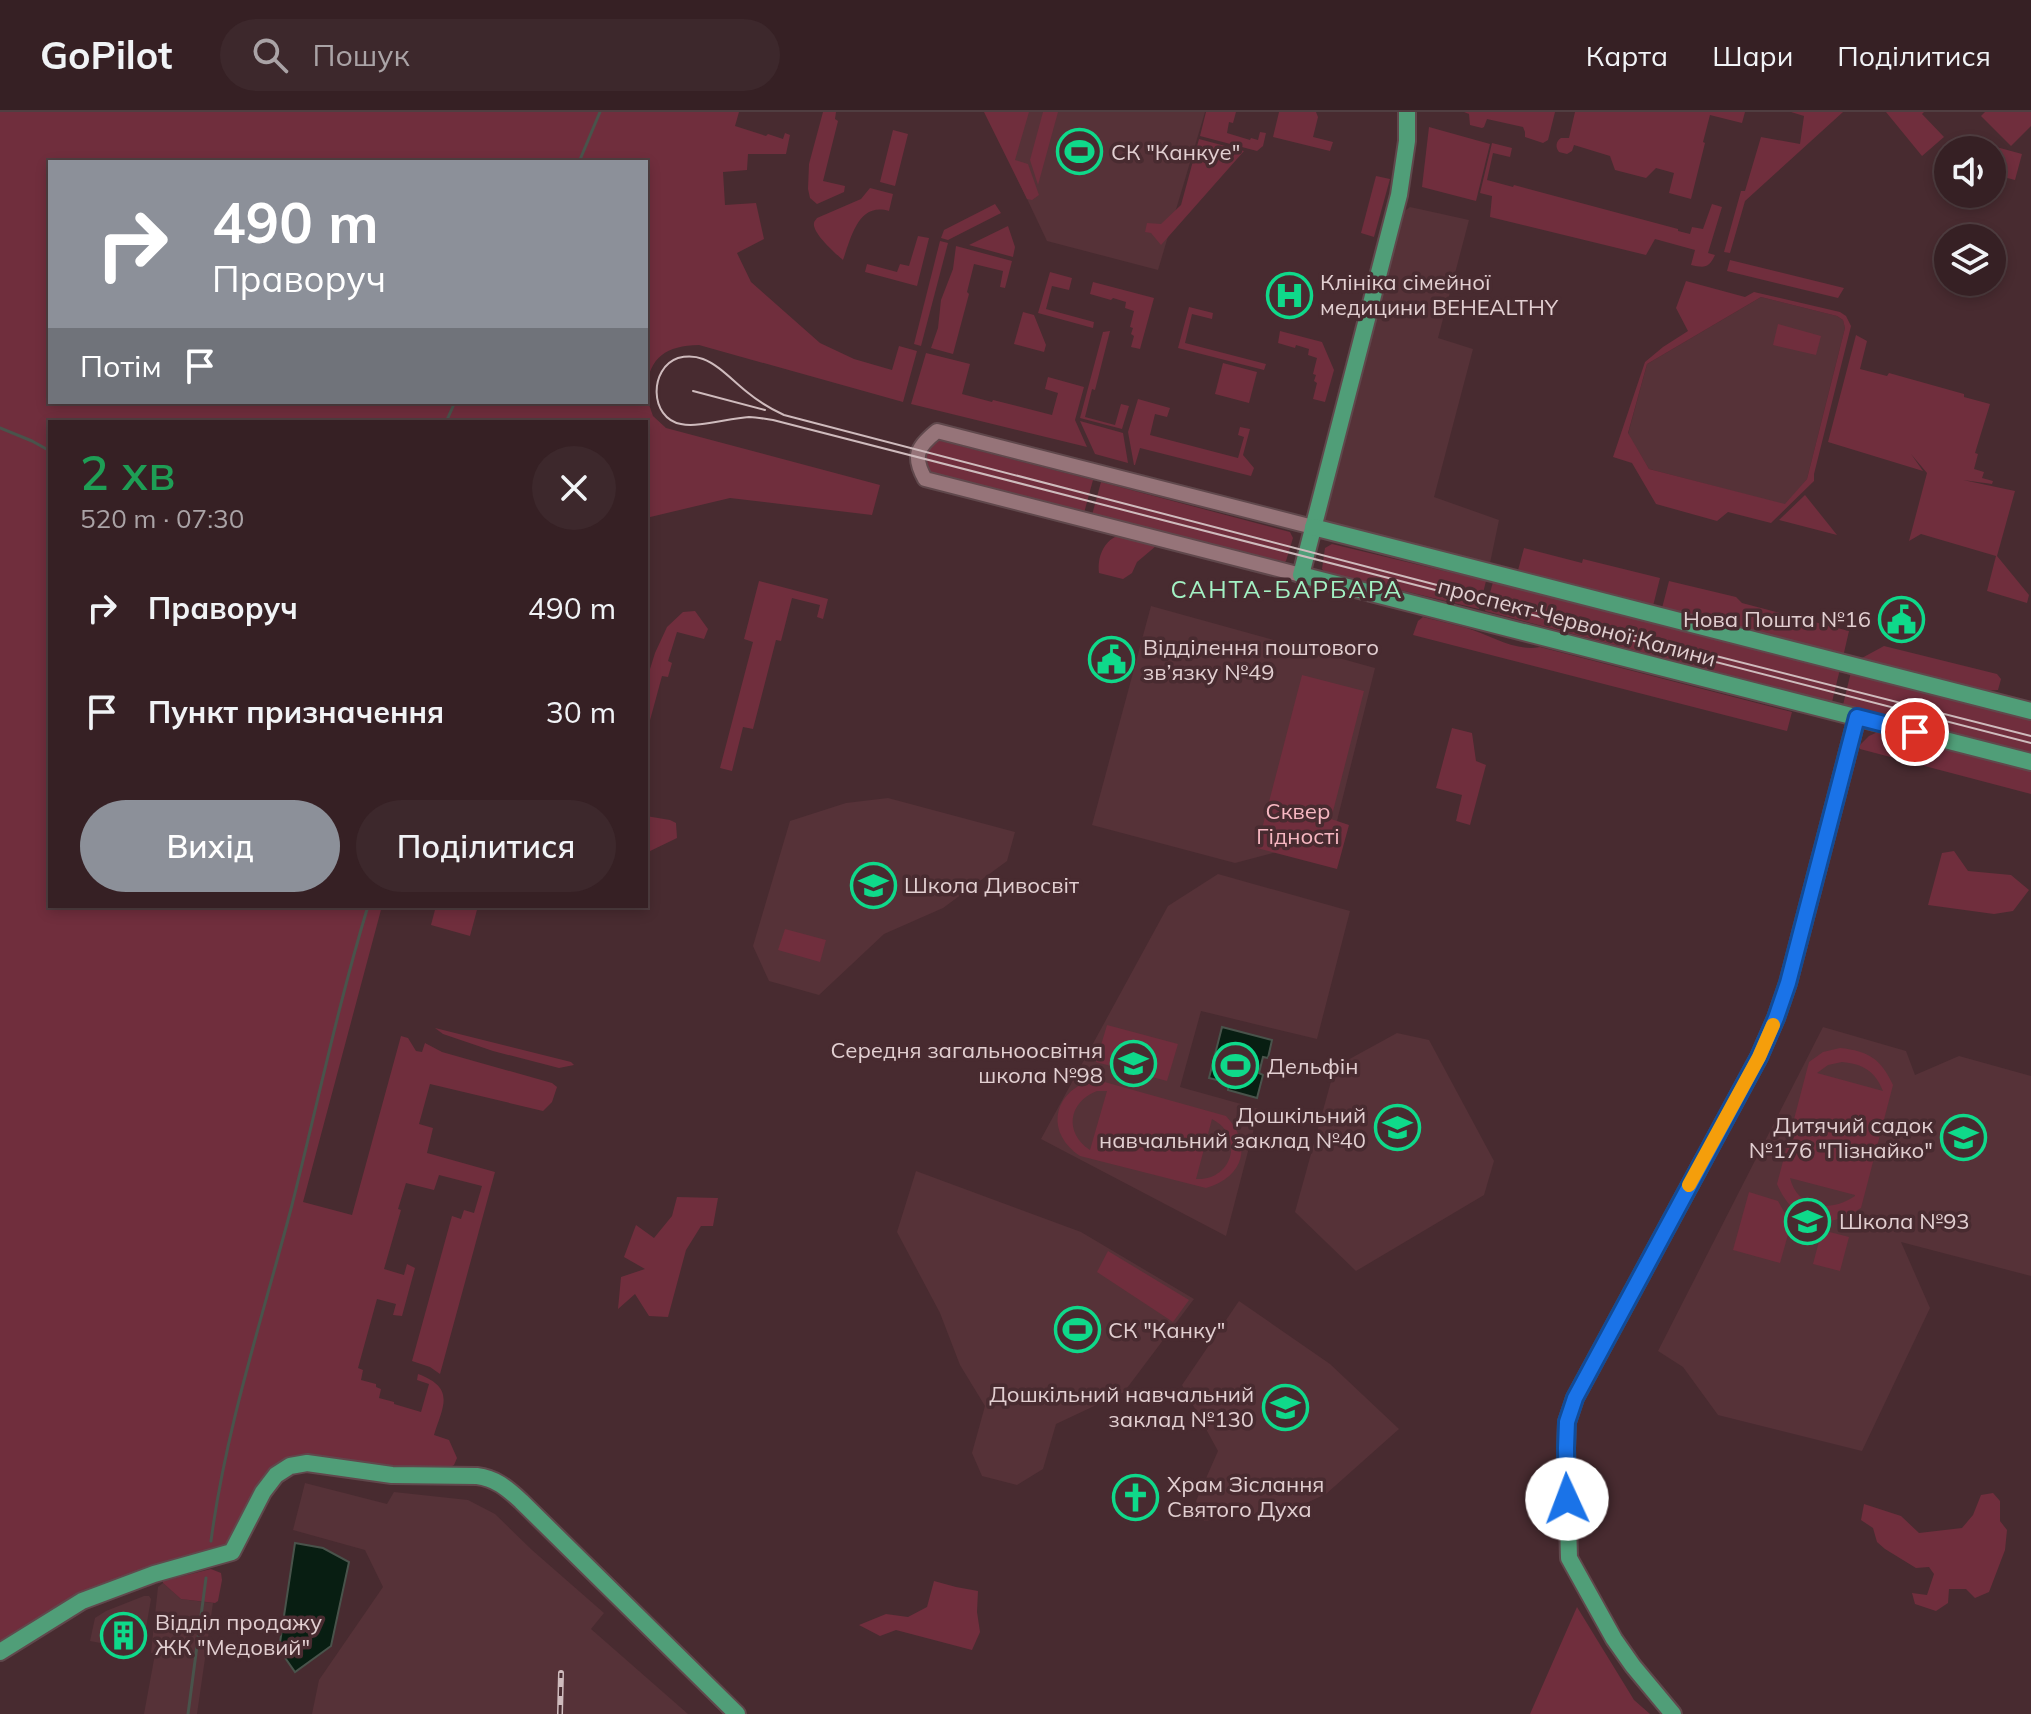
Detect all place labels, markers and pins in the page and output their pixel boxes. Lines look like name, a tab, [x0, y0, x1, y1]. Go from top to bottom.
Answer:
sports icon: СК "Канкуе"	[1056, 128, 1104, 176]
place label: СК "Канкуе"	[1111, 138, 1240, 166]
place label: Клініка сімейної медицини BEHEALTHY	[1320, 268, 1559, 321]
hospital icon: Клініка сімейної медицини BEHEALTHY	[1265, 271, 1313, 319]
public building icon: Нова Пошта №16	[1878, 595, 1926, 643]
place label: Нова Пошта №16	[1683, 605, 1871, 633]
place label: Відділення поштового зв’язку №49	[1143, 633, 1379, 686]
public building icon: Відділення поштового зв’язку №49	[1088, 636, 1136, 684]
pin	[1881, 698, 1949, 766]
school or university icon: Школа Дивосвіт	[849, 861, 897, 909]
place label: Школа Дивосвіт	[904, 871, 1079, 899]
place label: Середня загальноосвітня школа №98	[830, 1036, 1103, 1089]
school or university icon: Середня загальноосвітня школа №98	[1110, 1039, 1158, 1087]
sports icon: Дельфін	[1212, 1042, 1260, 1090]
place label: Дельфін	[1267, 1052, 1358, 1080]
place label: Дошкільний навчальний заклад №40	[1099, 1101, 1366, 1154]
school or university icon: Дошкільний навчальний заклад №40	[1373, 1104, 1421, 1152]
place label: Дитячий садок №176 "Пізнайко"	[1749, 1111, 1933, 1164]
school or university icon: Дитячий садок №176 "Пізнайко"	[1940, 1114, 1988, 1162]
school or university icon: Школа №93	[1784, 1197, 1832, 1245]
place label: Школа №93	[1839, 1207, 1970, 1235]
sports icon: СК "Канку"	[1053, 1306, 1101, 1354]
place label: СК "Канку"	[1108, 1316, 1225, 1344]
place label: Дошкільний навчальний заклад №130	[989, 1380, 1254, 1433]
school or university icon: Дошкільний навчальний заклад №130	[1261, 1383, 1309, 1431]
place label: Храм Зіслання Святого Духа	[1167, 1470, 1324, 1523]
church icon: Храм Зіслання Святого Духа	[1112, 1473, 1160, 1521]
place label: Відділ продажу ЖК "Медовий"	[155, 1608, 322, 1661]
building icon: Відділ продажу ЖК "Медовий"	[100, 1611, 148, 1659]

